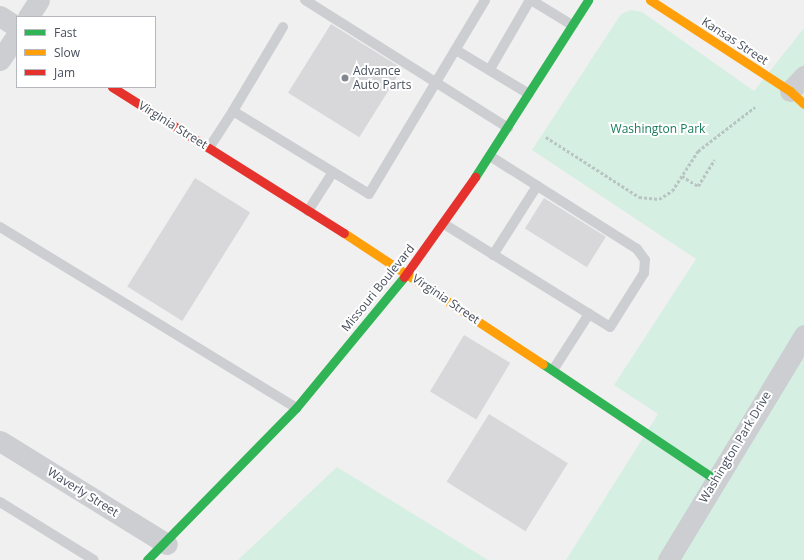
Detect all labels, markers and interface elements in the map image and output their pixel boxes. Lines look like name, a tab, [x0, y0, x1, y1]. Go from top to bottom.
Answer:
street label: Kansas Street	[699, 14, 771, 68]
legend	[16, 16, 156, 88]
text: Fast	[54, 24, 77, 41]
text: Slow	[54, 44, 80, 61]
text: Jam	[54, 64, 75, 81]
place label: Advance Auto Parts	[353, 64, 411, 92]
marker: Advance Auto Parts	[340, 73, 350, 83]
street label: Virginia Street	[136, 98, 210, 152]
park label: Washington Park	[611, 122, 705, 136]
street label: Missouri Boulevard	[338, 242, 418, 334]
street label: Virginia Street	[410, 271, 482, 327]
street label: Washington Park Drive	[696, 389, 774, 505]
street label: Waverly Street	[45, 464, 121, 520]

